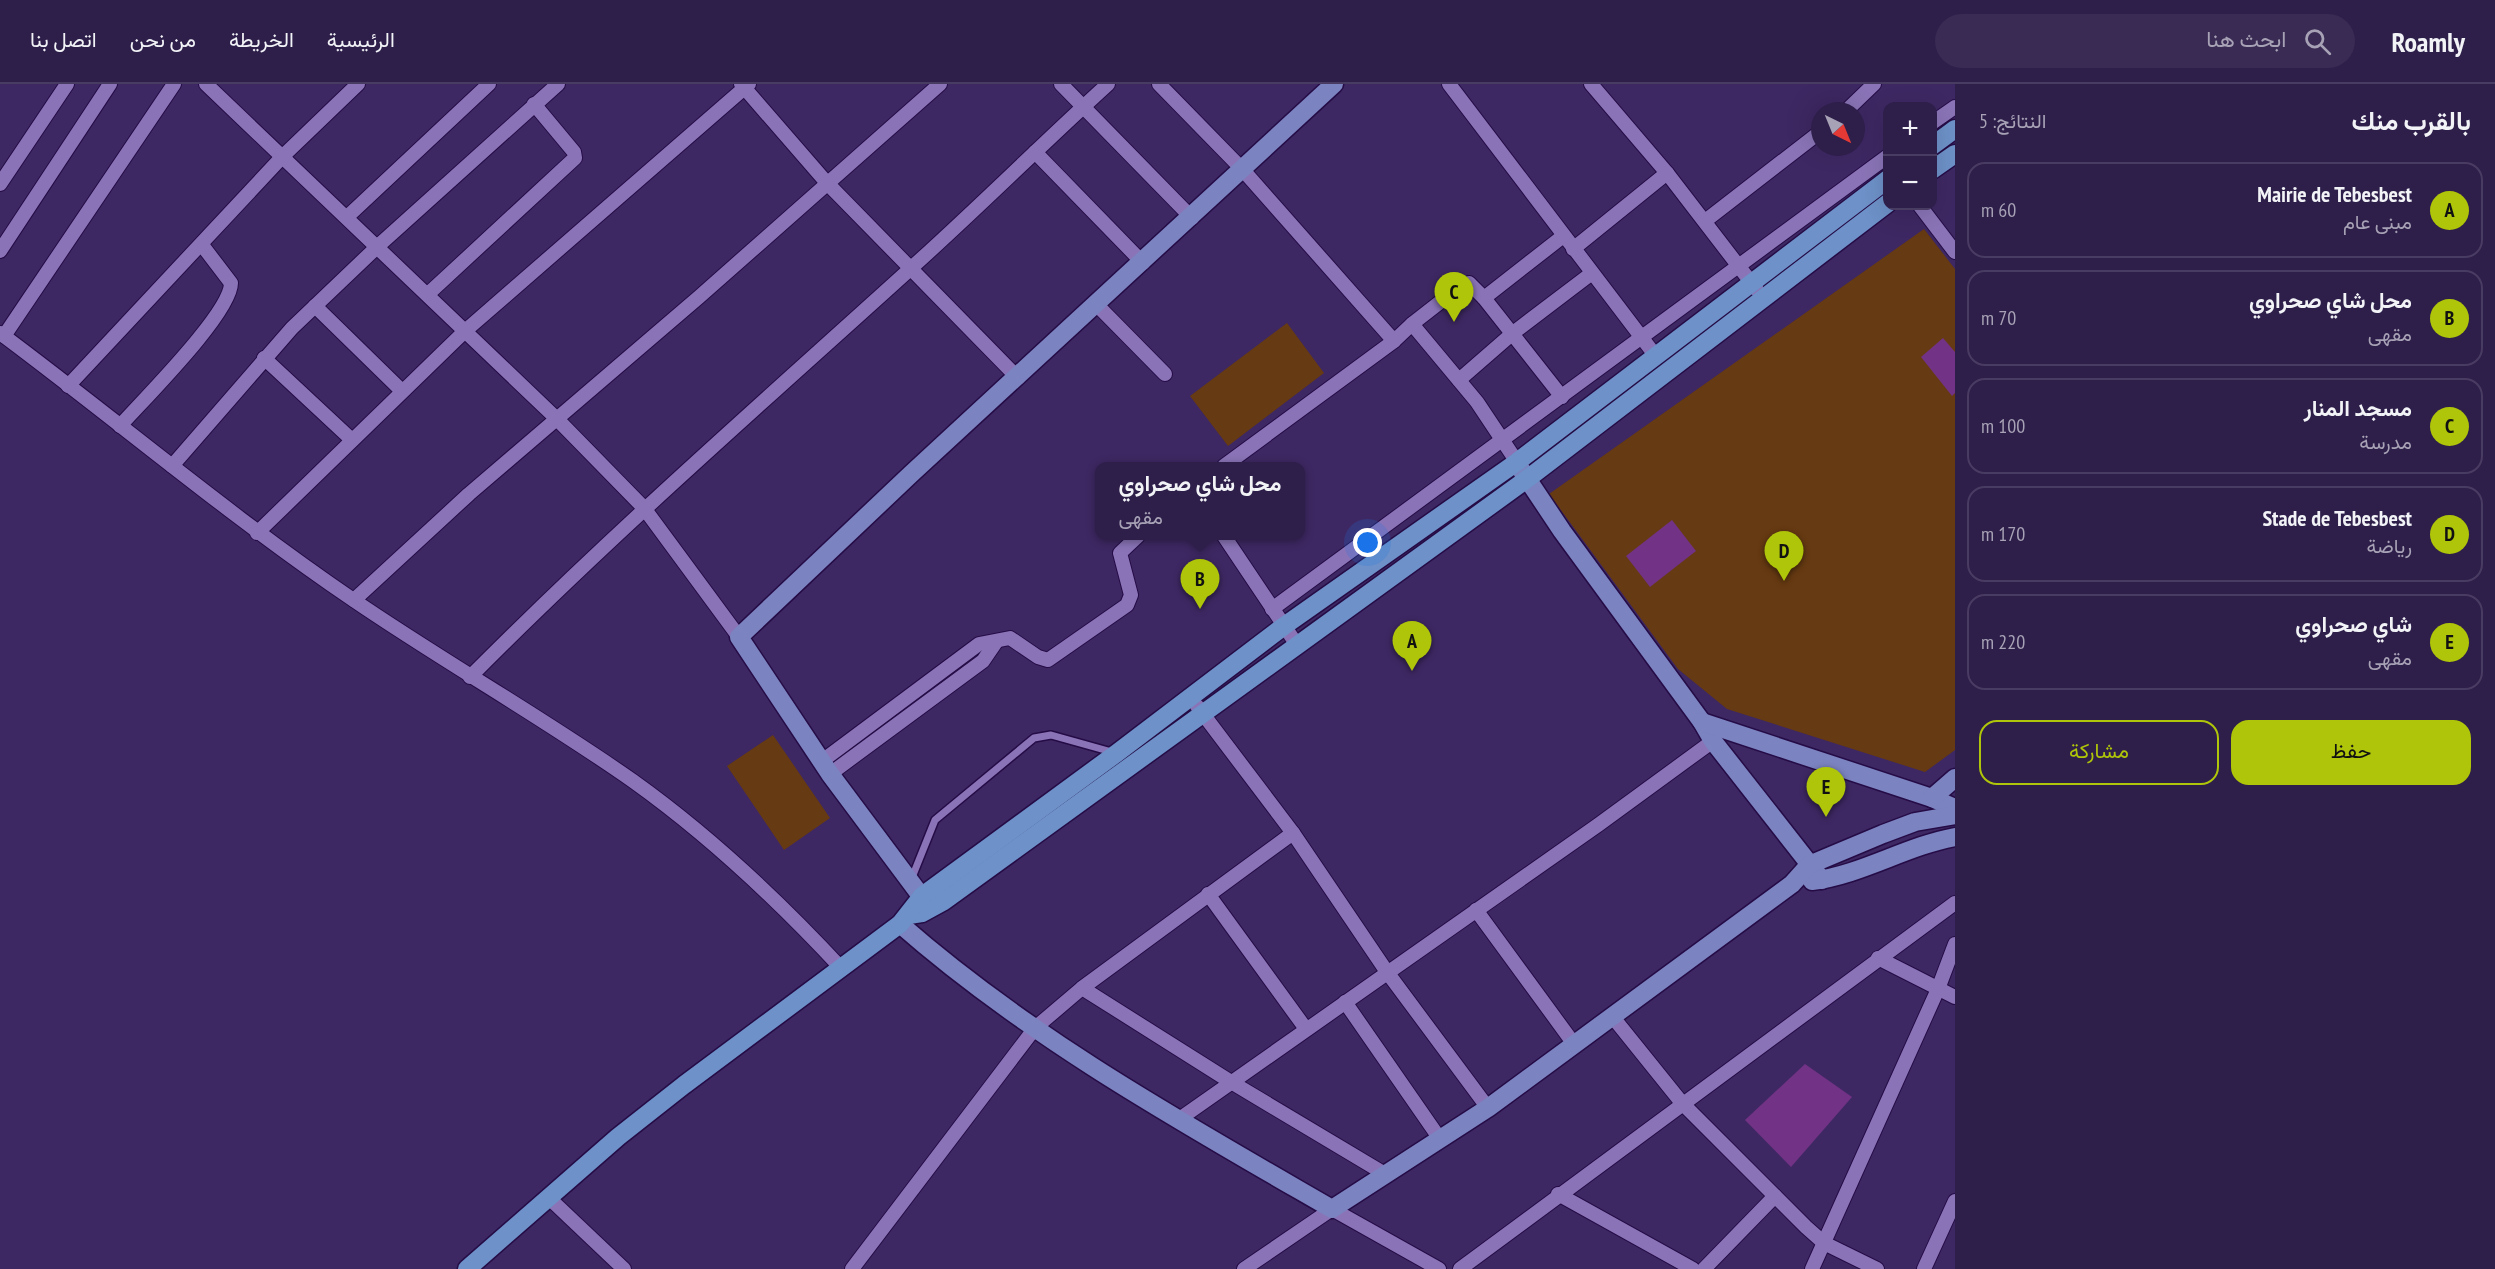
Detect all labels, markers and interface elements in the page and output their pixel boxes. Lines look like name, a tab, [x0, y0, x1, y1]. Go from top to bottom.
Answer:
search box	[1935, 14, 2355, 68]
text: Roamly	[2391, 23, 2465, 60]
text: ابحث هنا	[2206, 25, 2286, 53]
icon: search	[2301, 25, 2334, 58]
text: اتصل بنا	[30, 26, 97, 53]
text: من نحن	[130, 26, 196, 53]
text: الخريطة	[229, 26, 294, 53]
text: الرئيسية	[327, 26, 395, 53]
north arrow	[1811, 102, 1865, 156]
map controls	[1883, 102, 1937, 210]
button: +	[1883, 102, 1937, 156]
text: بالقرب منك	[2352, 104, 2471, 137]
text: النتائج: 5	[1979, 108, 2046, 134]
button: −	[1883, 156, 1937, 210]
text: Mairie de Tebesbest	[2257, 180, 2412, 208]
text: 60 m	[1981, 197, 2016, 223]
text: A	[2444, 197, 2455, 223]
text: مبنى عام	[2343, 209, 2412, 235]
pin: C	[1434, 272, 1474, 322]
text: محل شاي صحراوي	[2249, 286, 2412, 314]
text: 70 m	[1981, 305, 2016, 331]
text: B	[2445, 305, 2454, 331]
text: مقهى	[2368, 321, 2412, 347]
text: مسجد المنار	[2304, 394, 2412, 422]
text: 100 m	[1981, 413, 2025, 439]
text: C	[2445, 413, 2454, 439]
text: مدرسة	[2359, 429, 2412, 455]
popup	[1095, 462, 1305, 540]
text: محل شاي صحراوي	[1118, 469, 1282, 497]
text: مقهى	[1118, 504, 1163, 530]
text: Stade de Tebesbest	[2262, 504, 2412, 532]
text: 170 m	[1981, 521, 2025, 547]
text: D	[2444, 521, 2455, 547]
your location	[1353, 528, 1382, 557]
pin: D	[1764, 532, 1804, 581]
text: رياضة	[2367, 533, 2412, 559]
pin: B	[1180, 560, 1220, 609]
text: شاي صحراوي	[2295, 610, 2412, 638]
pin: A	[1392, 622, 1432, 671]
text: 220 m	[1981, 629, 2025, 655]
text: E	[2445, 629, 2454, 655]
text: مقهى	[2368, 645, 2412, 671]
button: مشاركة	[1979, 720, 2219, 785]
button: حفظ	[2231, 720, 2471, 785]
pin: E	[1806, 768, 1846, 817]

